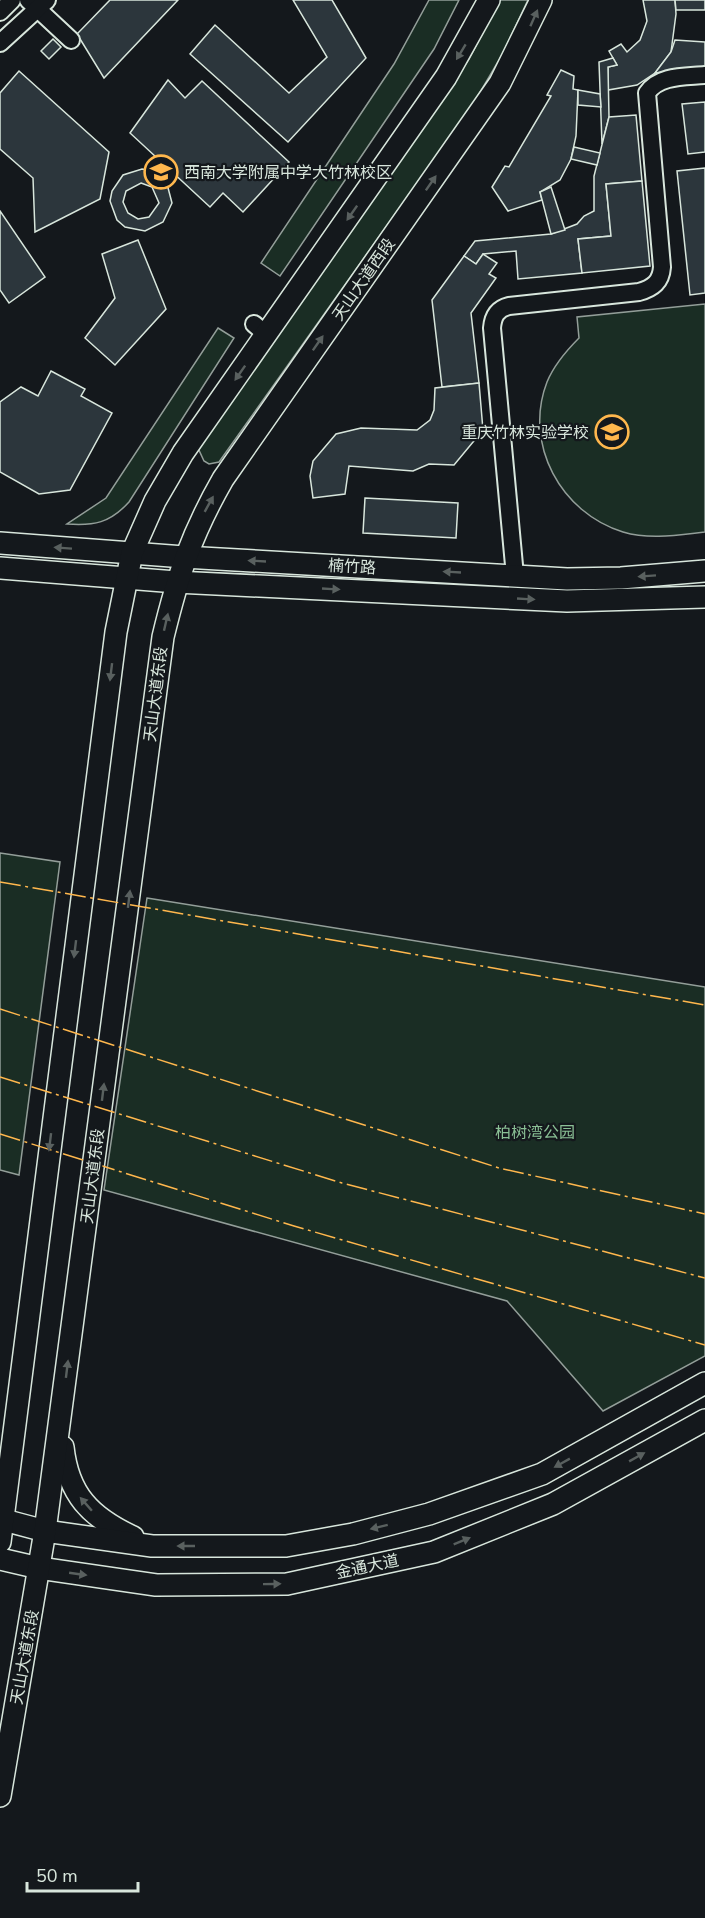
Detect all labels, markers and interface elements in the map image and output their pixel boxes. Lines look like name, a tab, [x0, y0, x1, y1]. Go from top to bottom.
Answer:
one-way arrow	[529, 10, 538, 27]
one-way arrow	[456, 44, 467, 60]
school or university icon: 西南大学附属中学大竹林校区	[143, 154, 179, 190]
place label: 西南大学附属中学大竹林校区	[184, 162, 392, 184]
one-way arrow	[425, 176, 437, 192]
one-way arrow	[346, 204, 358, 220]
street label: 天山大道西段	[327, 234, 400, 325]
one-way arrow	[312, 335, 324, 351]
one-way arrow	[234, 364, 246, 380]
school or university icon: 重庆竹林实验学校	[594, 414, 630, 450]
place label: 重庆竹林实验学校	[461, 422, 589, 444]
one-way arrow	[204, 495, 214, 512]
one-way arrow	[53, 543, 72, 552]
street label: 楠竹路	[327, 555, 376, 579]
one-way arrow	[248, 556, 267, 566]
one-way arrow	[442, 568, 461, 577]
one-way arrow	[637, 572, 656, 581]
one-way arrow	[321, 585, 340, 594]
one-way arrow	[516, 595, 535, 604]
one-way arrow	[162, 613, 172, 632]
street label: 天山大道东段	[139, 645, 173, 743]
one-way arrow	[106, 663, 115, 682]
one-way arrow	[124, 889, 133, 908]
one-way arrow	[70, 940, 79, 959]
one-way arrow	[99, 1082, 108, 1101]
park label: 柏树湾公园	[495, 1122, 575, 1144]
street label: 天山大道东段	[76, 1127, 110, 1225]
one-way arrow	[45, 1133, 54, 1152]
one-way arrow	[62, 1359, 72, 1378]
one-way arrow	[629, 1452, 646, 1462]
one-way arrow	[553, 1458, 570, 1468]
one-way arrow	[80, 1497, 93, 1512]
one-way arrow	[369, 1523, 388, 1533]
one-way arrow	[453, 1536, 471, 1546]
one-way arrow	[176, 1541, 195, 1551]
street label: 金通大道	[334, 1550, 401, 1584]
one-way arrow	[69, 1569, 88, 1578]
one-way arrow	[263, 1579, 282, 1589]
street label: 天山大道东段	[6, 1608, 44, 1706]
scale bar	[27, 1855, 138, 1893]
text: 50 m	[36, 1864, 78, 1888]

